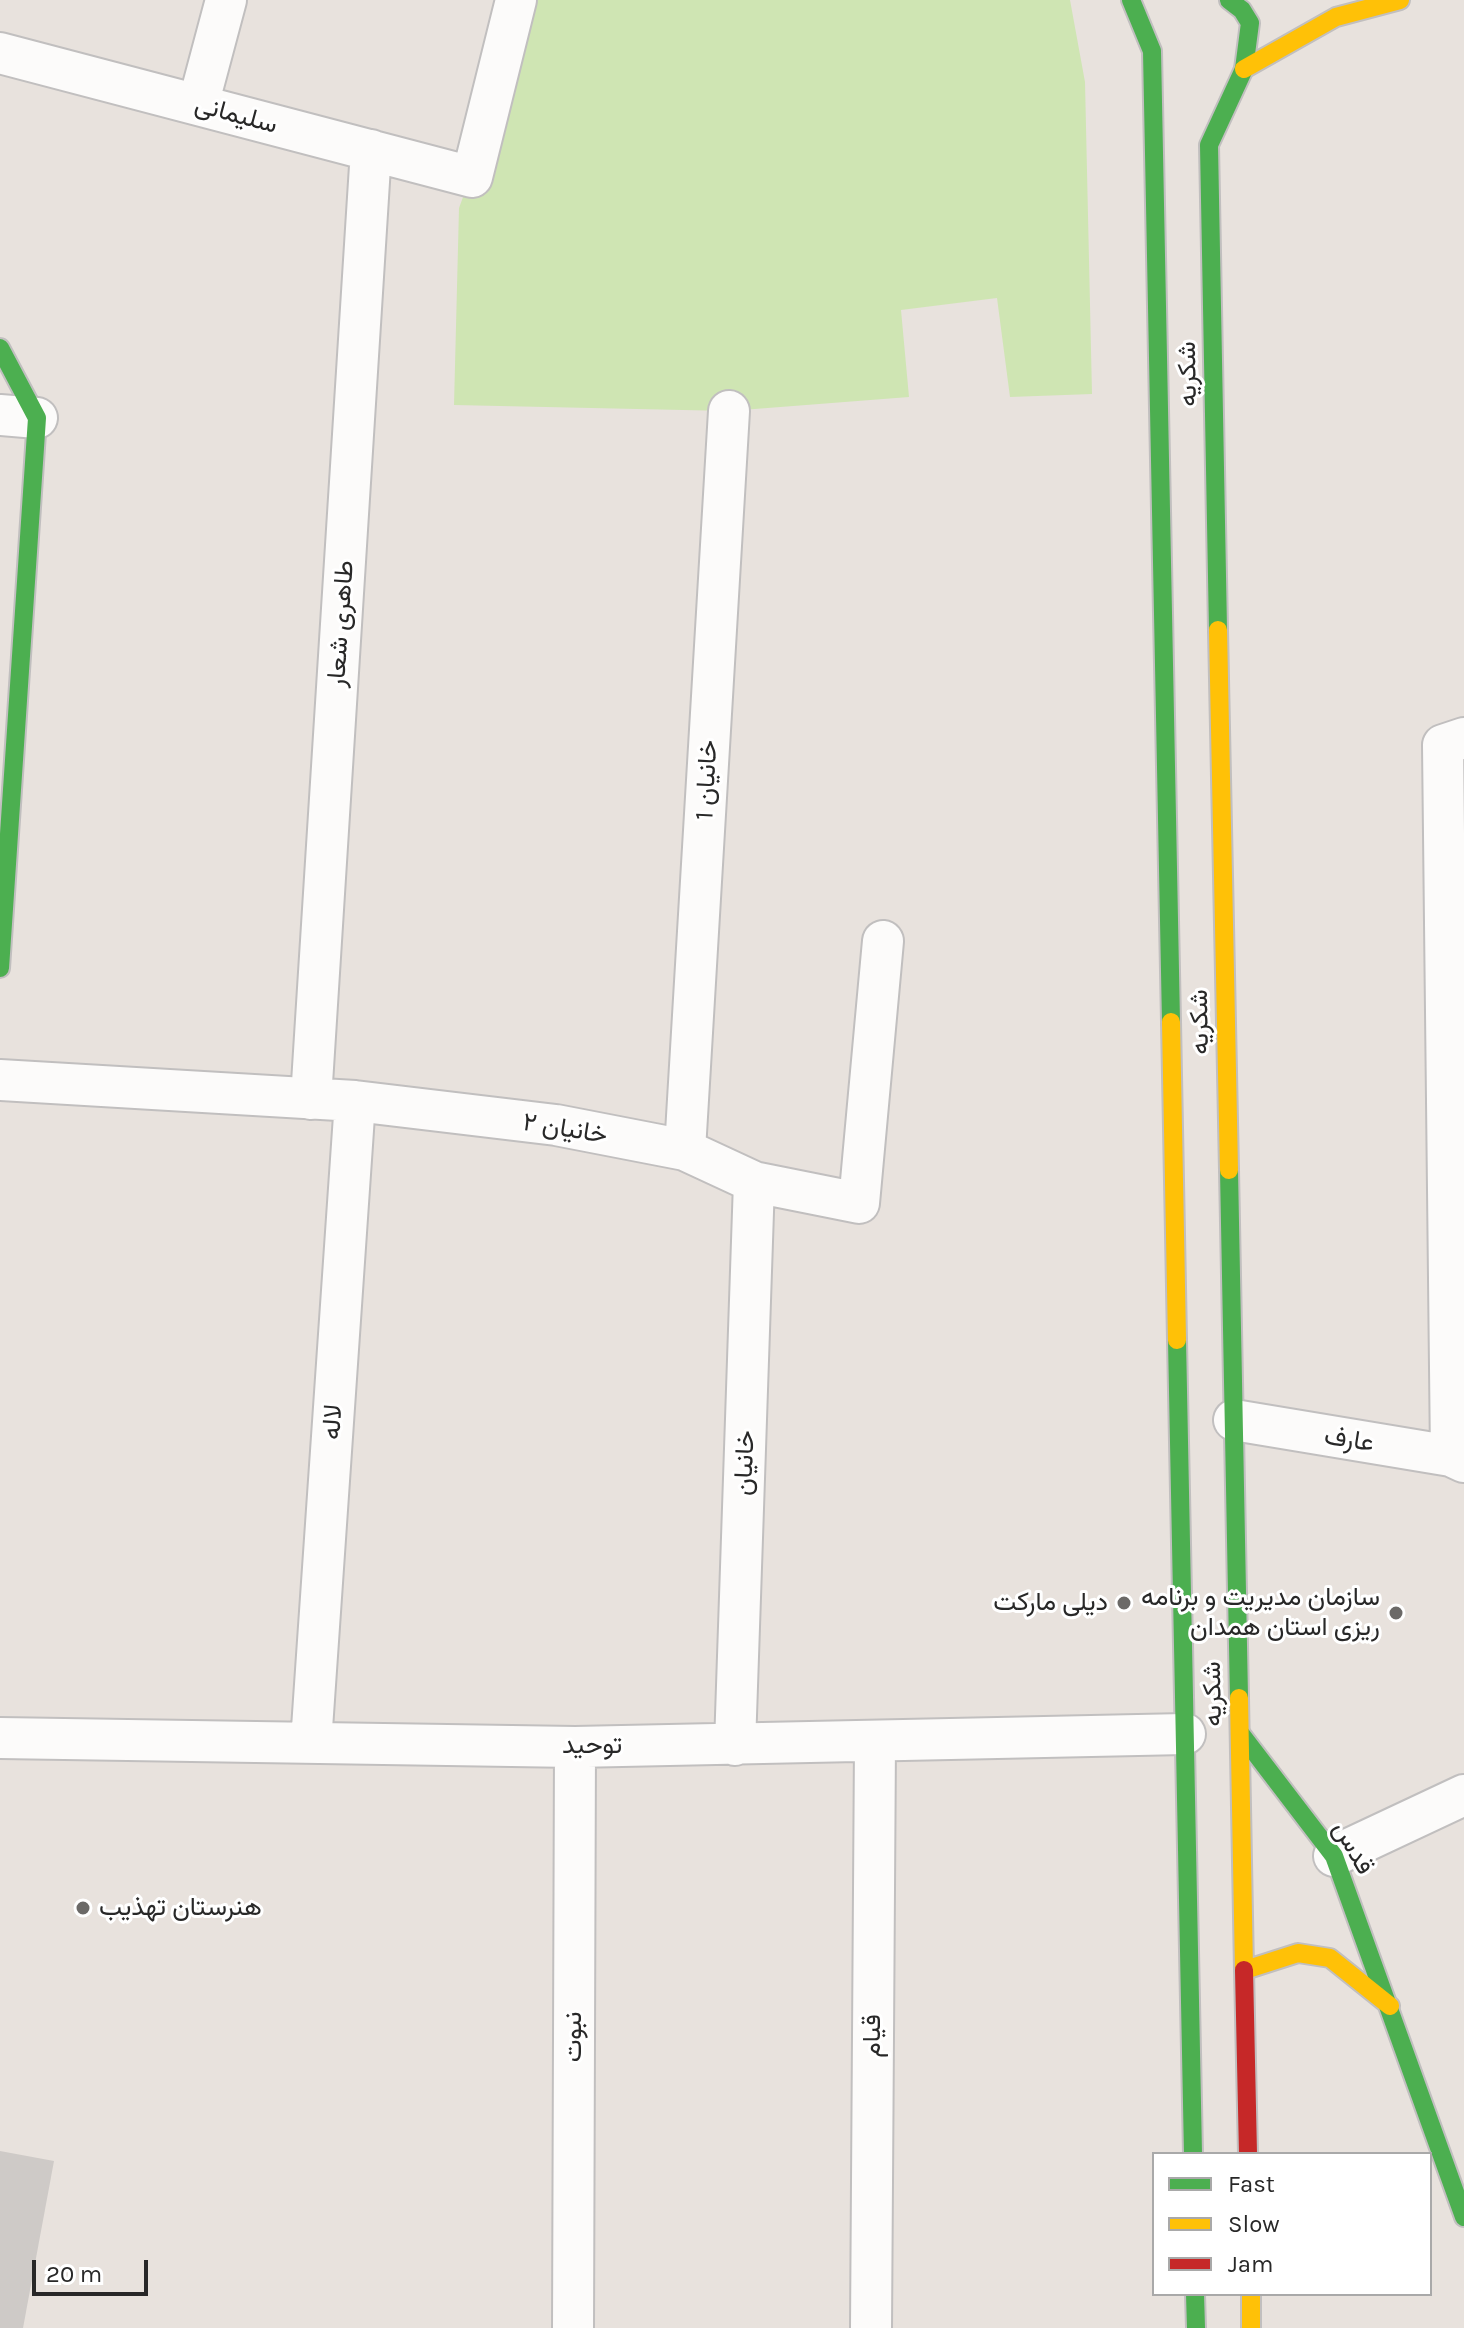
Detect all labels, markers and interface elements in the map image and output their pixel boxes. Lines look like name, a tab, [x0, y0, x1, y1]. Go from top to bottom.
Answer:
street label: سلیمانی	[191, 89, 281, 141]
street label: شکریه	[1172, 341, 1204, 407]
street label: طاهری شعار	[321, 559, 361, 689]
street label: خانیان 1	[689, 739, 725, 821]
street label: شکریه	[1184, 989, 1216, 1055]
street label: خانیان ۲	[520, 1107, 610, 1151]
street label: لاله	[316, 1403, 350, 1441]
street label: عارف	[1322, 1421, 1376, 1459]
street label: خانیان	[728, 1430, 762, 1496]
place label: سازمان مدیریت و برنامه ریزی استان همدان	[1141, 1582, 1380, 1644]
place label: دیلی مارکت	[993, 1587, 1108, 1619]
marker: دیلی مارکت	[1115, 1594, 1133, 1612]
marker: سازمان مدیریت و برنامه ریزی استان همدان	[1387, 1604, 1405, 1622]
street label: شکریه	[1197, 1661, 1229, 1727]
street label: توحید	[562, 1730, 622, 1762]
street label: قدس	[1326, 1816, 1380, 1880]
place label: هنرستان تهذیب	[99, 1892, 262, 1924]
marker: هنرستان تهذیب	[74, 1899, 92, 1917]
street label: نبوت	[558, 2012, 590, 2062]
street label: قیام	[857, 2014, 889, 2058]
legend	[1152, 2152, 1432, 2296]
text: Fast	[1228, 2170, 1275, 2198]
text: Slow	[1228, 2210, 1280, 2238]
scale bar	[36, 2244, 152, 2294]
text: Jam	[1228, 2250, 1273, 2278]
text: 20 m	[46, 2260, 102, 2288]

